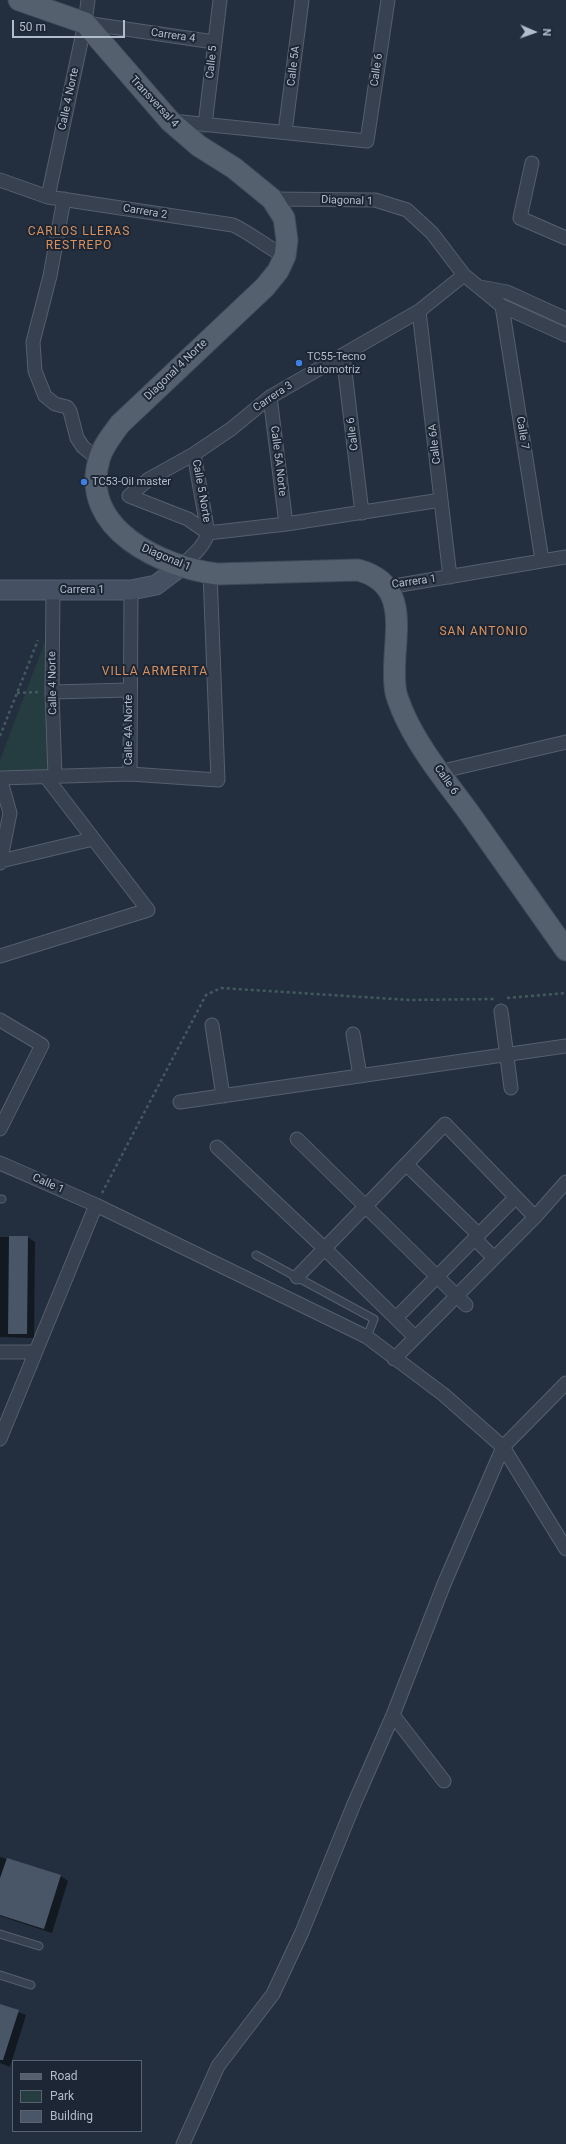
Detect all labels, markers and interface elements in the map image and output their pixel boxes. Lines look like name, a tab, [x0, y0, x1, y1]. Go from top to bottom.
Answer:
scale bar	[14, 12, 127, 38]
north arrow	[514, 12, 554, 52]
text: 50 m	[19, 20, 46, 34]
street label: Carrera 4	[150, 26, 196, 46]
text: N	[540, 28, 553, 37]
street label: Calle 5	[204, 45, 220, 79]
street label: Calle 5A	[285, 45, 303, 87]
street label: Calle 6	[368, 53, 386, 87]
street label: Calle 4 Norte	[56, 67, 82, 131]
street label: Transversal 4	[127, 74, 181, 130]
street label: Diagonal 1	[321, 193, 373, 209]
street label: Carrera 2	[122, 202, 168, 222]
district label: CARLOS LLERAS RESTREPO	[28, 225, 130, 253]
street label: Diagonal 4 Norte	[142, 337, 210, 403]
place label: TC55-Tecno automotriz	[307, 350, 366, 376]
marker: TC55-Tecno automotriz	[294, 358, 304, 368]
street label: Carrera 3	[251, 379, 295, 415]
street label: Calle 7	[513, 416, 531, 450]
street label: Calle 6	[344, 417, 362, 451]
street label: Calle 6A	[426, 423, 444, 465]
street label: Calle 5A Norte	[267, 425, 289, 497]
street label: Calle 5 Norte	[189, 459, 213, 523]
place label: TC53-Oil master	[92, 475, 171, 489]
marker: TC53-Oil master	[79, 477, 89, 487]
street label: Diagonal 1	[140, 542, 192, 574]
street label: Carrera 1	[391, 572, 437, 592]
street label: Carrera 1	[60, 583, 104, 597]
district label: SAN ANTONIO	[439, 625, 529, 639]
street label: Calle 4 Norte	[46, 651, 60, 715]
district label: VILLA ARMERITA	[102, 665, 208, 679]
street label: Calle 4A Norte	[122, 695, 136, 765]
street label: Calle 6	[431, 763, 461, 797]
street label: Calle 1	[30, 1171, 66, 1197]
legend	[12, 2060, 142, 2132]
text: Road	[50, 2069, 78, 2083]
text: Park	[50, 2089, 74, 2103]
text: Building	[50, 2109, 93, 2123]

